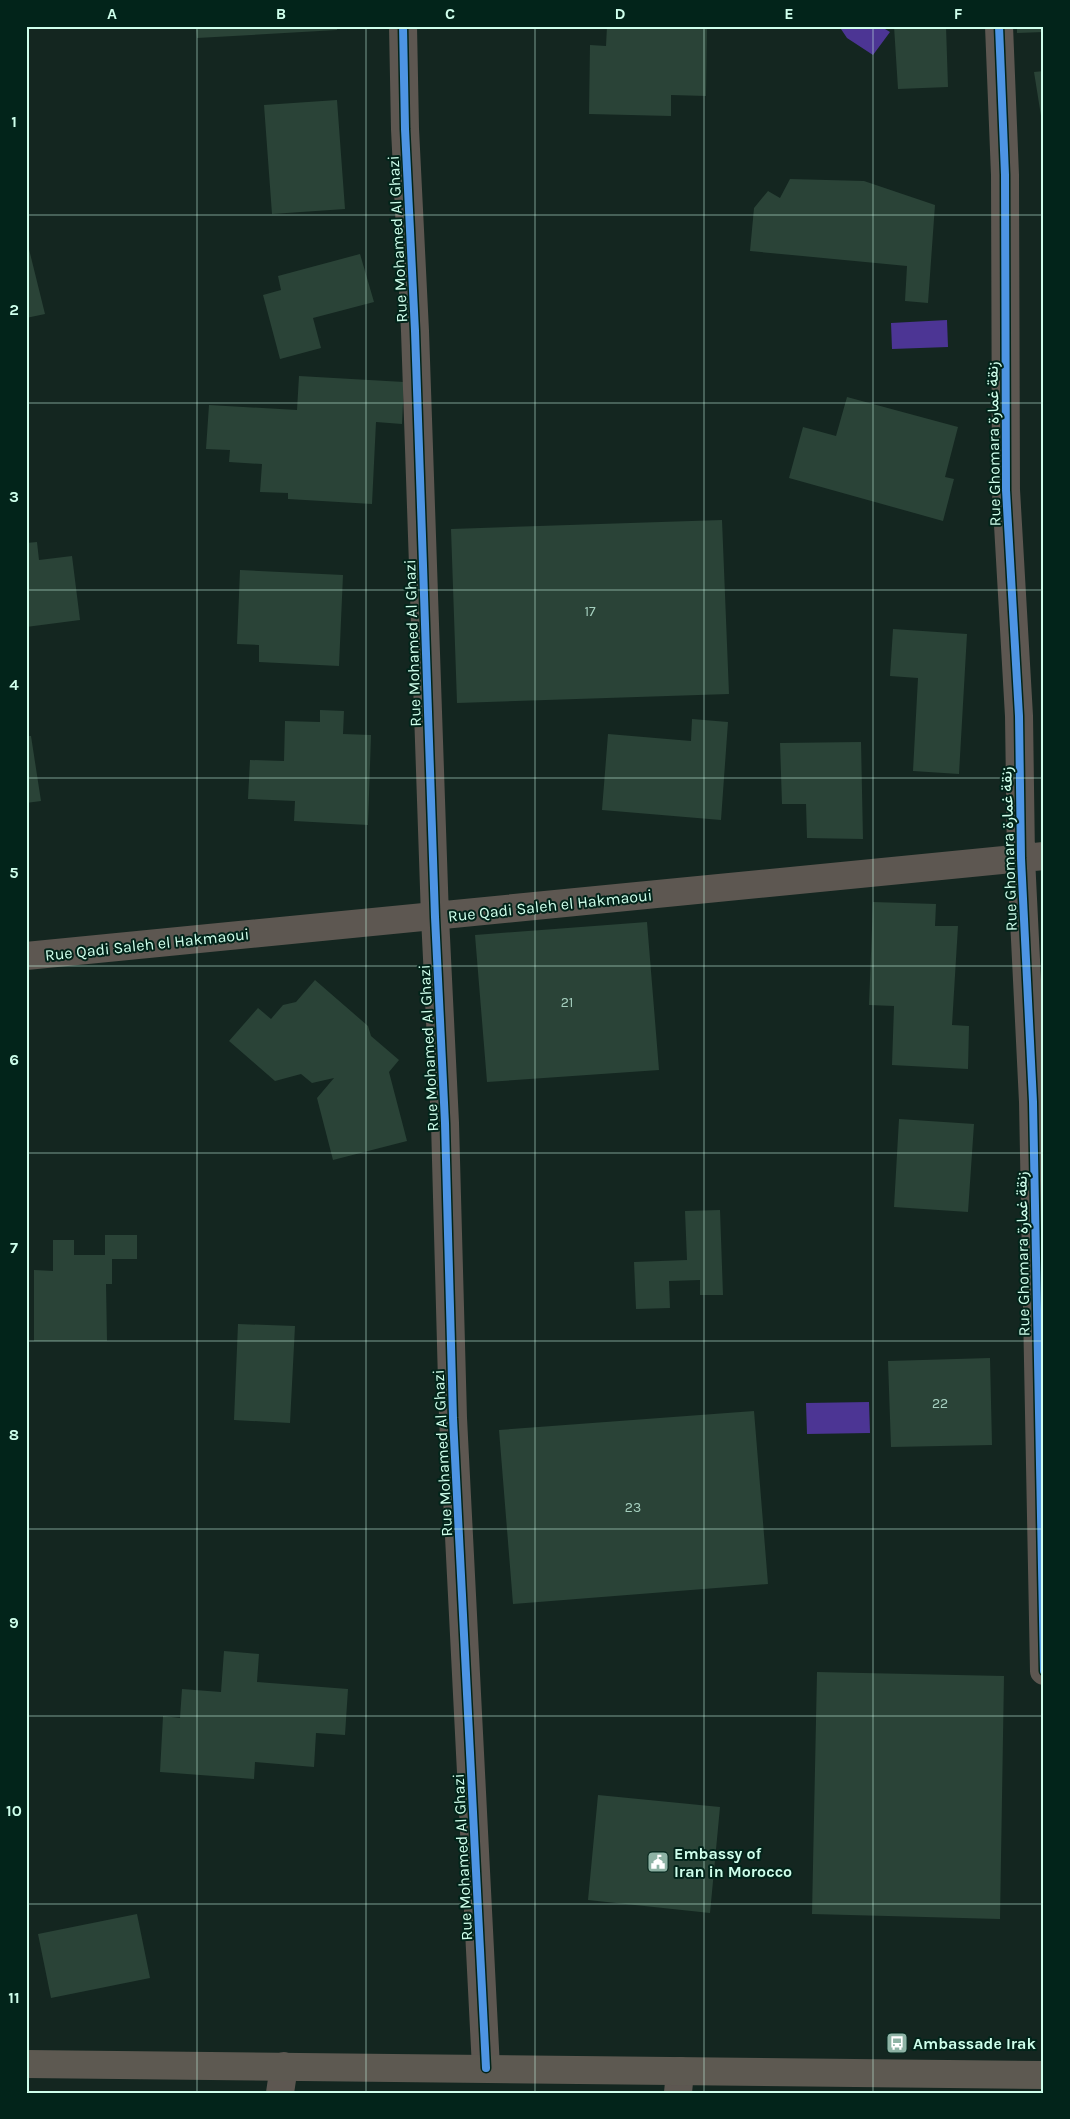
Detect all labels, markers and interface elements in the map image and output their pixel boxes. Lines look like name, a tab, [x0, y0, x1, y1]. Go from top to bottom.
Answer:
text: A	[107, 4, 117, 23]
text: B	[276, 4, 286, 23]
text: C	[445, 4, 455, 23]
text: D	[615, 4, 626, 23]
text: E	[784, 4, 794, 23]
text: F	[954, 4, 963, 23]
text: 1	[11, 112, 17, 131]
street label: Rue Mohamed Al Ghazi	[384, 155, 411, 323]
text: 2	[9, 300, 19, 319]
street label: Rue Ghomara زنقة غمارة	[983, 361, 1005, 527]
text: 3	[9, 487, 19, 506]
street label: Rue Mohamed Al Ghazi	[400, 559, 425, 727]
house number: 17	[584, 603, 596, 620]
text: 4	[9, 675, 19, 694]
street label: Rue Ghomara زنقة غمارة	[996, 766, 1022, 932]
text: 5	[9, 863, 19, 882]
street label: Rue Qadi Saleh el Hakmaoui	[447, 885, 653, 926]
street label: Rue Qadi Saleh el Hakmaoui	[44, 924, 250, 965]
street label: Rue Mohamed Al Ghazi	[415, 964, 442, 1132]
house number: 21	[561, 994, 573, 1011]
text: 6	[9, 1050, 19, 1069]
street label: Rue Ghomara زنقة غمارة	[1012, 1171, 1034, 1337]
text: 7	[10, 1238, 18, 1257]
street label: Rue Mohamed Al Ghazi	[429, 1369, 456, 1537]
house number: 22	[932, 1395, 948, 1412]
text: 8	[9, 1425, 19, 1444]
house number: 23	[625, 1499, 641, 1516]
text: 9	[9, 1613, 19, 1632]
street label: Rue Mohamed Al Ghazi	[449, 1773, 476, 1941]
text: 10	[6, 1801, 22, 1820]
place label: Embassy of Iran in Morocco	[674, 1844, 792, 1881]
public building icon: Embassy of Iran in Morocco	[646, 1850, 670, 1874]
text: 11	[8, 1988, 20, 2007]
bus stop icon: Ambassade Irak	[885, 2031, 909, 2055]
place label: Ambassade Irak	[913, 2034, 1036, 2053]

